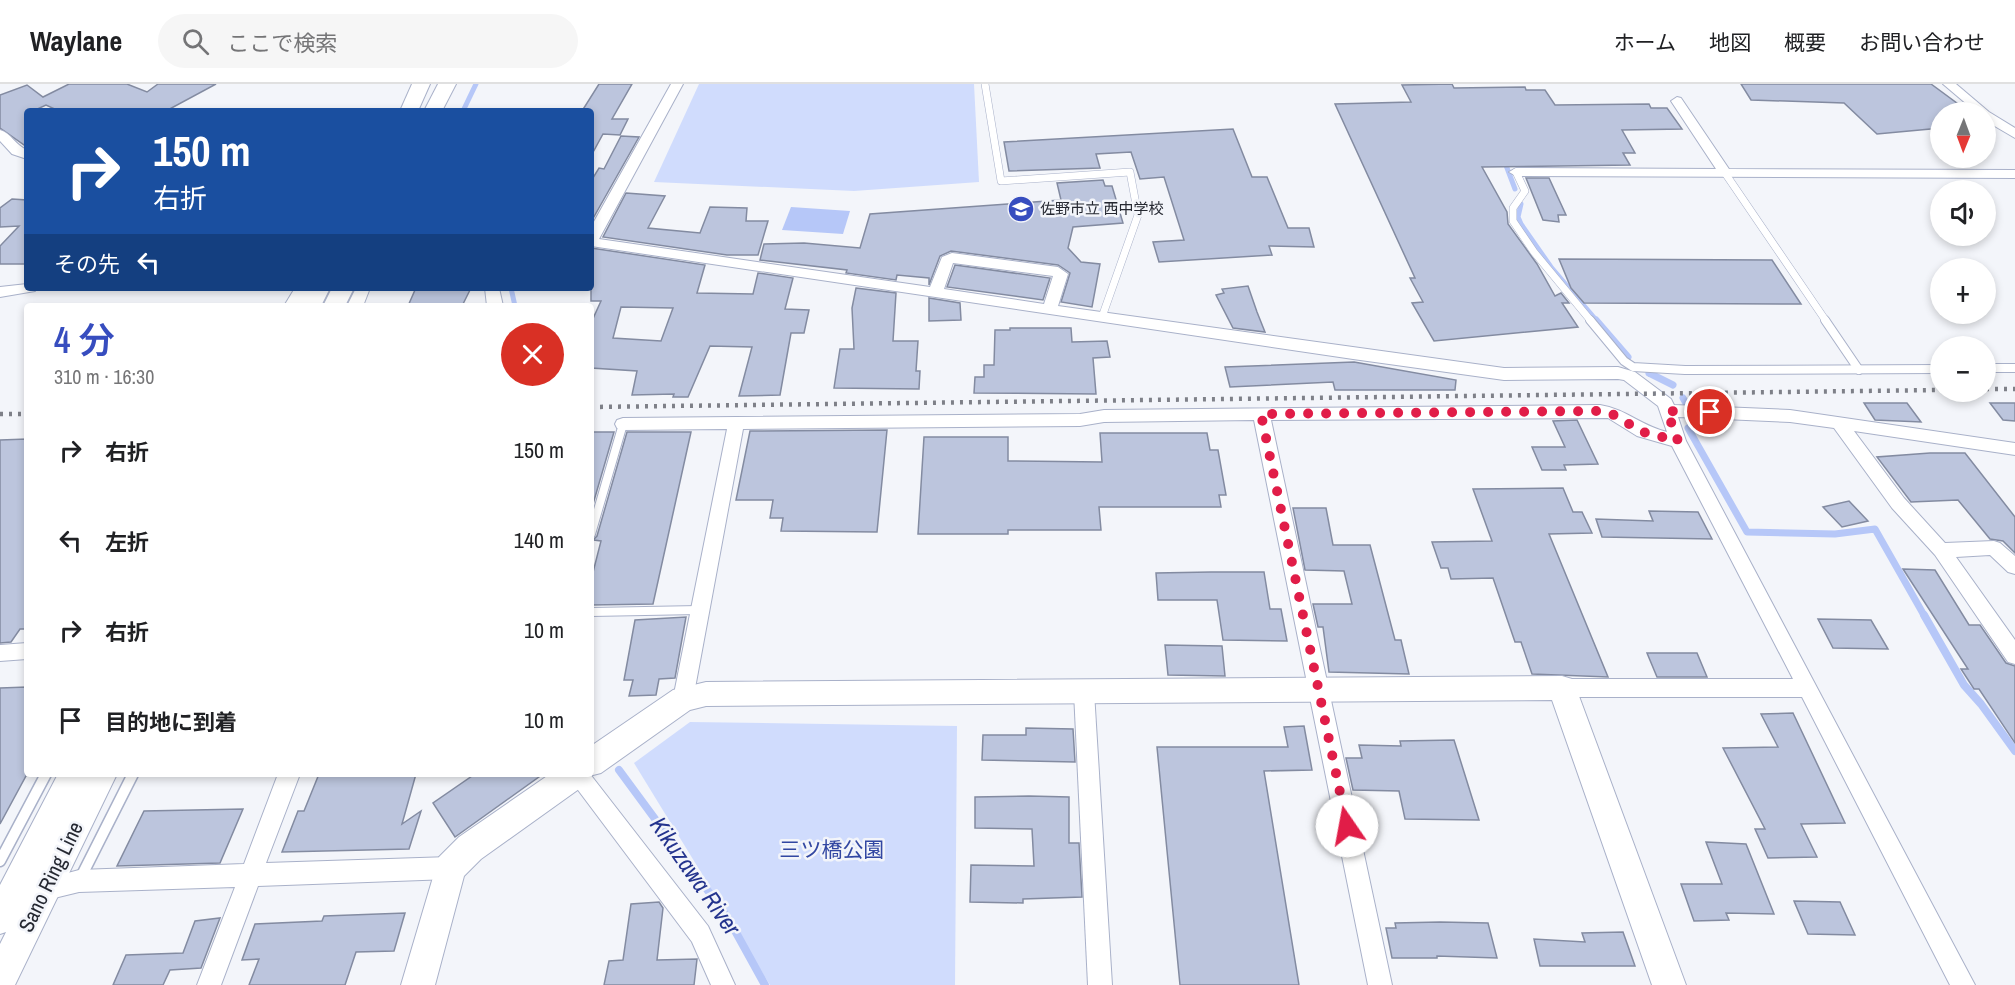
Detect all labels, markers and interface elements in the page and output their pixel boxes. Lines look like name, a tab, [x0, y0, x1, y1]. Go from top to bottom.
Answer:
search box	[158, 14, 578, 68]
text: Waylane	[30, 22, 122, 60]
icon: search	[179, 25, 212, 58]
text: ここで検索	[227, 28, 337, 58]
text: ホーム	[1614, 28, 1676, 57]
text: 地図	[1709, 28, 1751, 57]
text: 概要	[1784, 28, 1826, 57]
text: お問い合わせ	[1859, 28, 1985, 57]
north arrow	[1930, 102, 1996, 168]
map controls	[1930, 102, 1996, 402]
text: 150 m	[153, 123, 251, 179]
icon: right	[54, 132, 132, 210]
text: 右折	[153, 180, 207, 216]
button: sound	[1930, 180, 1996, 246]
school or university icon: 佐野市立 西中学校	[1006, 194, 1036, 224]
place label: 佐野市立 西中学校	[1040, 198, 1163, 219]
icon: left	[132, 246, 165, 279]
text: その先	[54, 249, 120, 279]
button: +	[1930, 258, 1996, 324]
text: 4 分	[54, 316, 115, 364]
button: close	[501, 323, 564, 386]
button: −	[1930, 336, 1996, 402]
text: 310 m · 16:30	[54, 363, 154, 390]
pin	[1684, 386, 1735, 437]
icon: arrive	[1693, 395, 1726, 428]
icon: right	[54, 434, 87, 467]
text: 150 m	[514, 435, 564, 465]
text: 右折	[105, 437, 149, 467]
icon: left	[54, 524, 87, 557]
text: 140 m	[514, 525, 564, 555]
text: 左折	[105, 527, 149, 557]
icon: right	[54, 614, 87, 647]
text: 10 m	[524, 615, 564, 645]
text: 右折	[105, 617, 149, 647]
icon: arrive	[54, 704, 87, 737]
text: 10 m	[524, 705, 564, 735]
text: 目的地に到着	[105, 707, 237, 737]
position arrow	[1315, 794, 1379, 858]
water label: Kikuzawa River	[643, 810, 749, 942]
street label: Sano Ring Line	[11, 817, 90, 937]
park label: 三ツ橋公園	[780, 835, 885, 864]

